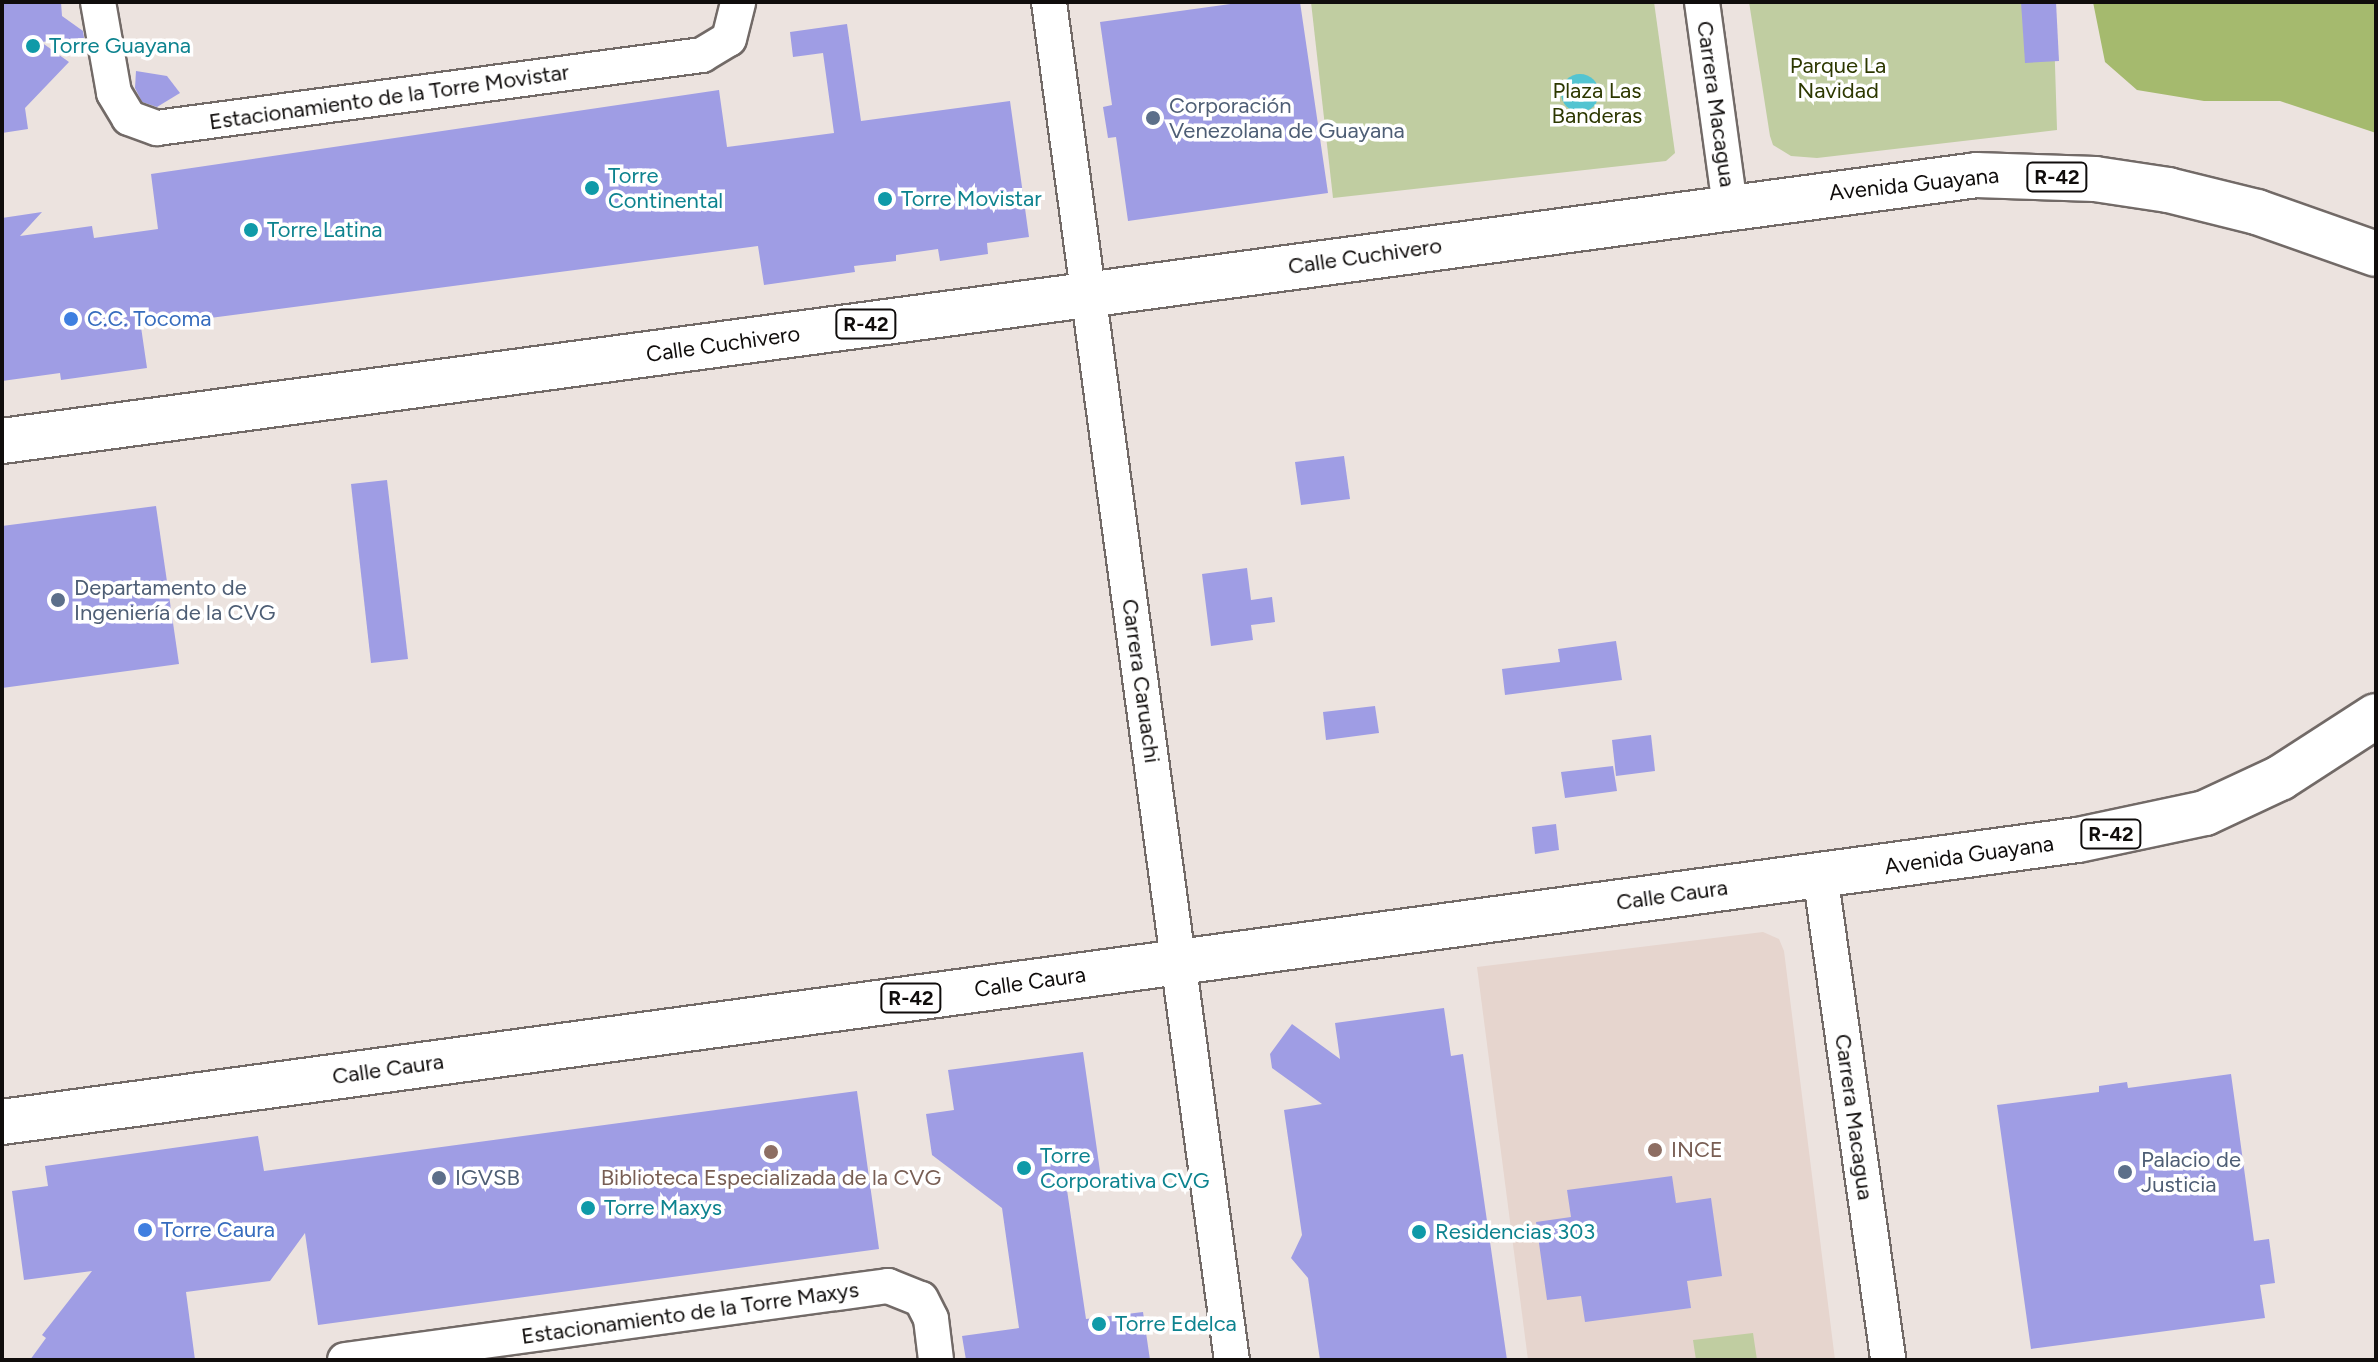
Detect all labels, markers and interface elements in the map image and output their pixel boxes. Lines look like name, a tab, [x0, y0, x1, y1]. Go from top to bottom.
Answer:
street label: Carrera Macagua	[1691, 19, 1741, 189]
place label: Torre Guayana	[49, 33, 191, 59]
marker: Torre Guayana	[24, 37, 42, 55]
park label: Parque La Navidad	[1790, 52, 1886, 104]
street label: Estacionamiento de la Torre Movistar	[207, 59, 571, 135]
park label: Plaza Las Banderas	[1552, 77, 1642, 128]
place label: Corporación Venezolana de Guayana	[1169, 92, 1405, 144]
marker: Corporación Venezolana de Guayana	[1144, 109, 1162, 127]
road number: R-42	[2025, 161, 2089, 193]
place label: Torre Continental	[608, 162, 723, 214]
street label: Avenida Guayana	[1828, 162, 2000, 206]
marker: Torre Continental	[583, 179, 601, 197]
place label: Torre Movistar	[901, 186, 1042, 212]
marker: Torre Movistar	[876, 190, 894, 208]
place label: Torre Latina	[267, 217, 382, 243]
marker: Torre Latina	[242, 221, 260, 239]
street label: Calle Cuchivero	[1286, 232, 1444, 280]
place label: C.C. Tocoma	[87, 306, 211, 332]
road number: R-42	[834, 308, 898, 340]
marker: C.C. Tocoma	[62, 310, 80, 328]
street label: Calle Cuchivero	[644, 320, 802, 368]
place label: Departamento de Ingeniería de la CVG	[74, 574, 275, 626]
marker: Departamento de Ingeniería de la CVG	[49, 591, 67, 609]
street label: Carrera Caruachi	[1116, 597, 1166, 765]
road number: R-42	[2079, 818, 2143, 850]
street label: Avenida Guayana	[1883, 830, 2055, 880]
street label: Calle Caura	[1615, 874, 1729, 916]
street label: Calle Caura	[973, 961, 1087, 1003]
road number: R-42	[879, 982, 943, 1014]
street label: Carrera Macagua	[1829, 1032, 1879, 1202]
street label: Calle Caura	[331, 1048, 445, 1090]
place label: INCE	[1671, 1137, 1723, 1163]
marker: INCE	[1646, 1141, 1664, 1159]
place label: Torre Corporativa CVG	[1040, 1142, 1210, 1194]
marker: Biblioteca Especializada de la CVG	[762, 1143, 780, 1161]
place label: Palacio de Justicia	[2141, 1146, 2241, 1198]
marker: Torre Corporativa CVG	[1015, 1159, 1033, 1177]
marker: Palacio de Justicia	[2116, 1163, 2134, 1181]
place label: IGVSB	[455, 1165, 520, 1191]
place label: Biblioteca Especializada de la CVG	[601, 1165, 941, 1191]
marker: IGVSB	[430, 1169, 448, 1187]
place label: Torre Maxys	[604, 1195, 722, 1221]
marker: Torre Maxys	[579, 1199, 597, 1217]
place label: Torre Caura	[161, 1217, 275, 1243]
place label: Residencias 303	[1435, 1219, 1595, 1245]
marker: Torre Caura	[136, 1221, 154, 1239]
marker: Residencias 303	[1410, 1223, 1428, 1241]
street label: Estacionamiento de la Torre Maxys	[520, 1276, 860, 1350]
place label: Torre Edelca	[1115, 1311, 1237, 1337]
marker: Torre Edelca	[1090, 1315, 1108, 1333]

